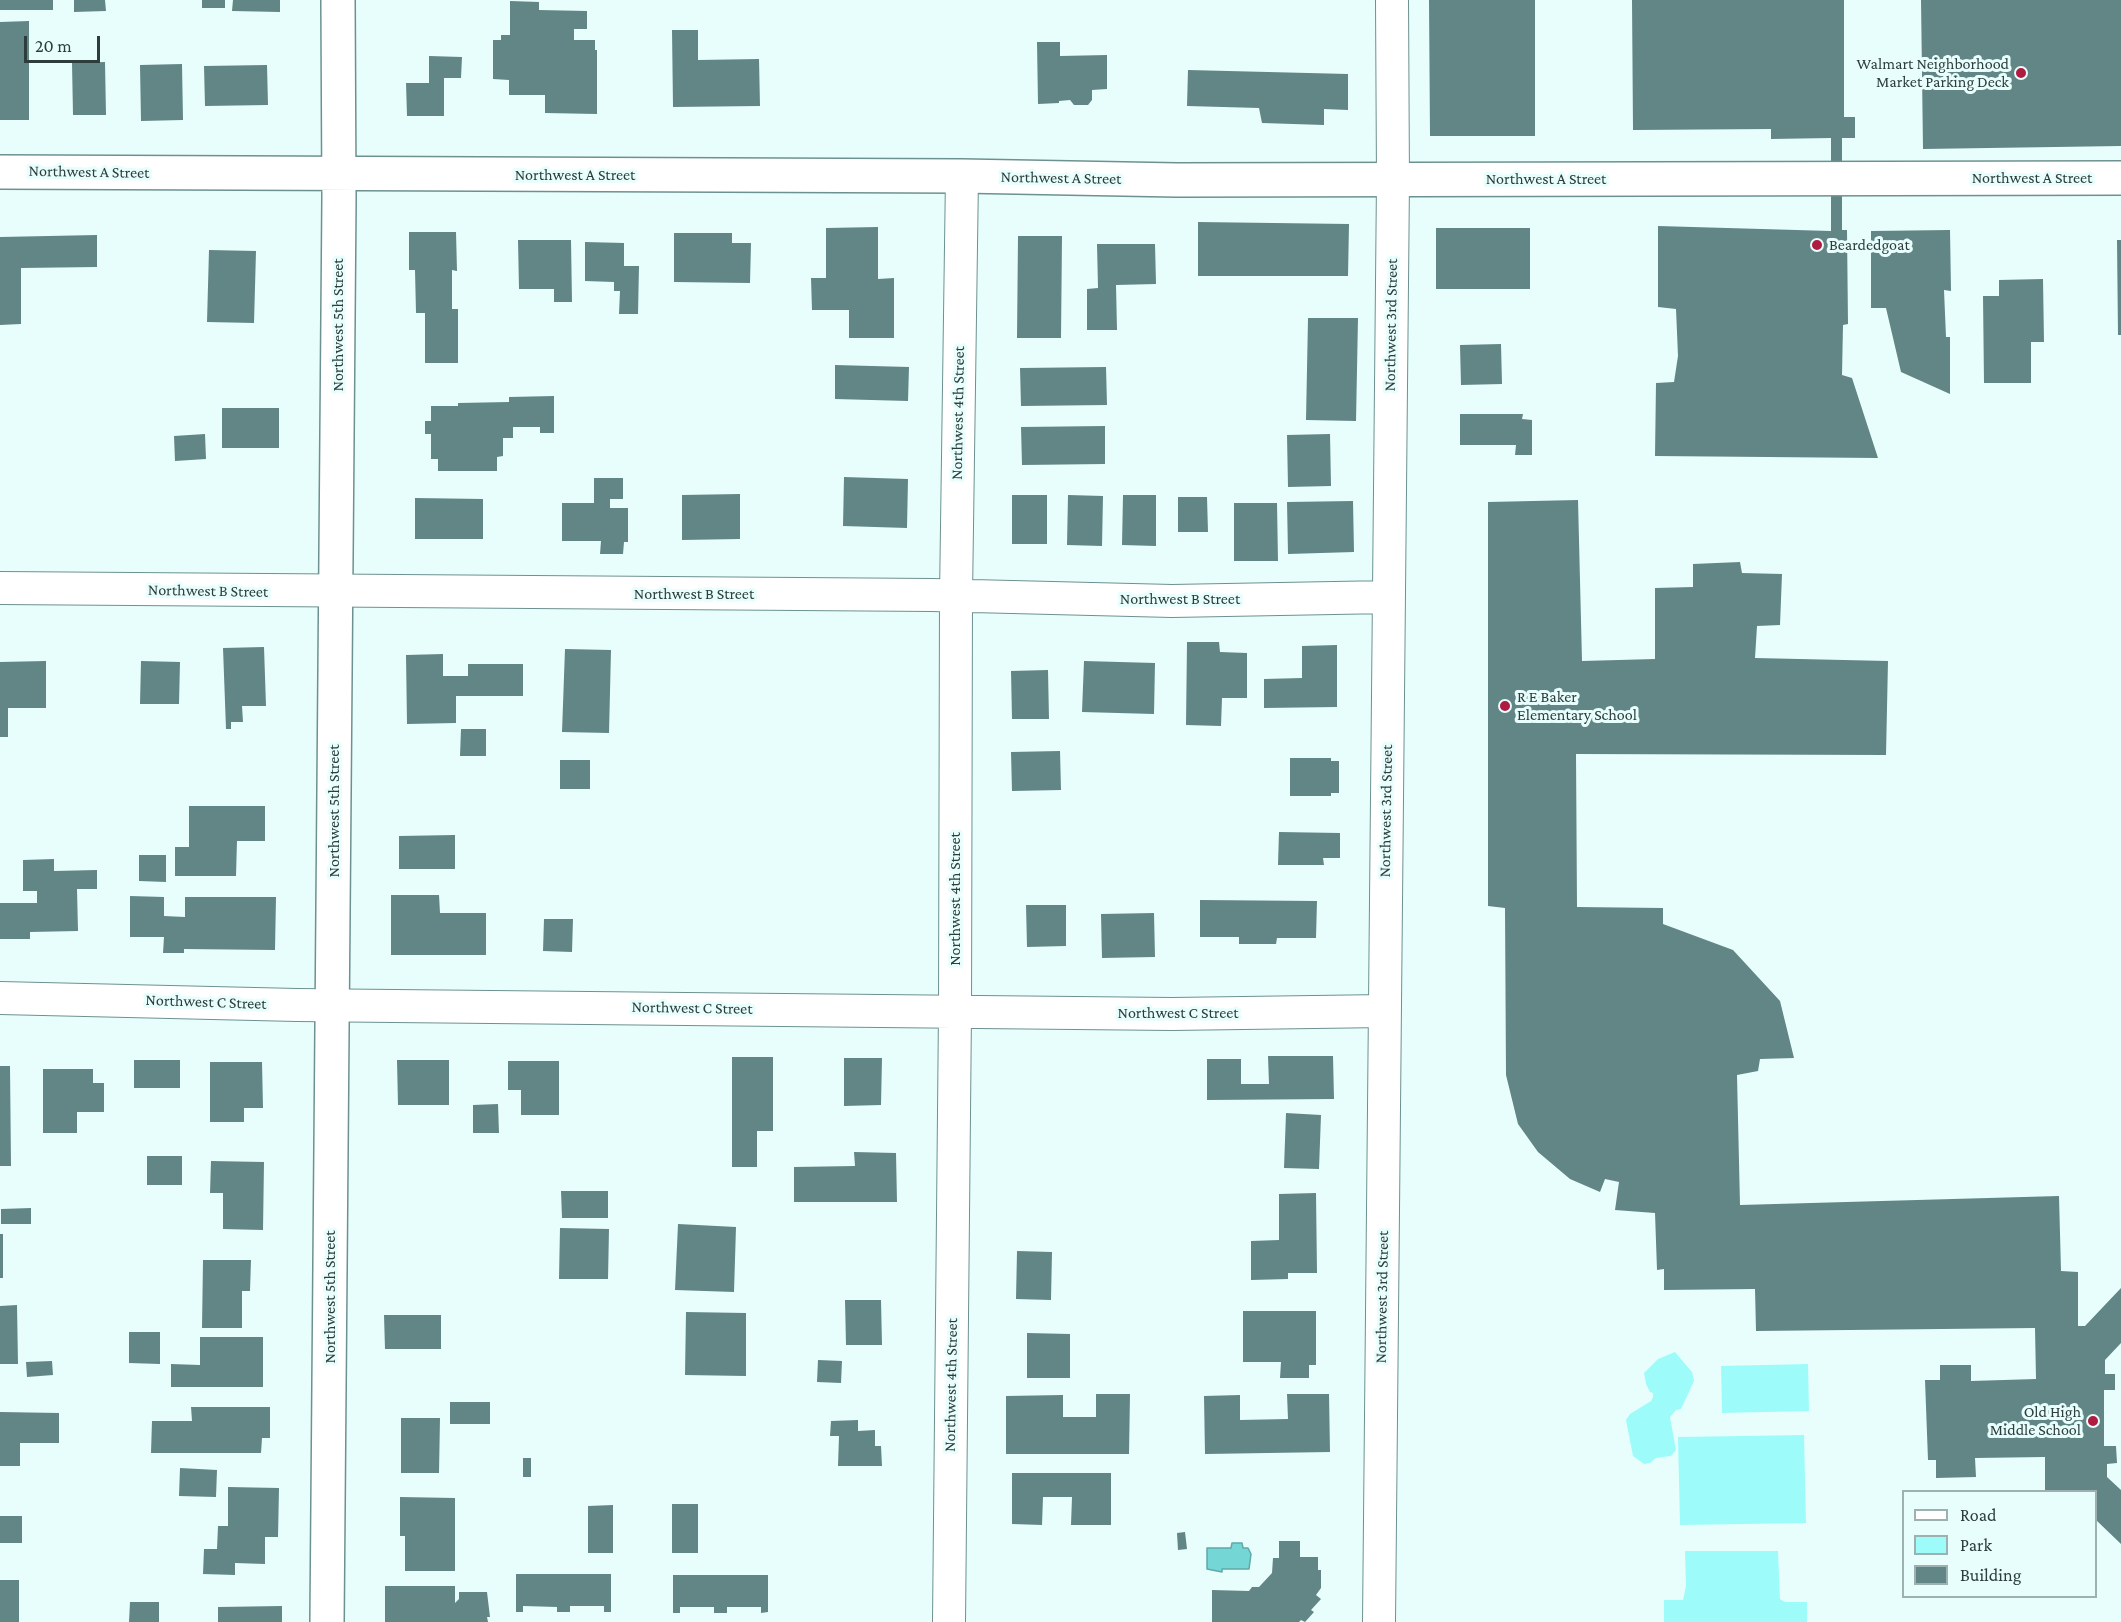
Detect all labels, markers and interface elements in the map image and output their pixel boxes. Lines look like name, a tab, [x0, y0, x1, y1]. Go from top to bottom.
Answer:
scale bar	[27, 24, 104, 62]
text: 20 m	[35, 36, 72, 56]
place label: Walmart Neighborhood Market Parking Deck	[1857, 54, 2009, 92]
marker: Walmart Neighborhood Market Parking Deck	[2014, 66, 2028, 80]
street label: Northwest A Street	[28, 161, 150, 183]
street label: Northwest A Street	[515, 165, 635, 185]
street label: Northwest A Street	[1000, 167, 1122, 189]
street label: Northwest A Street	[1972, 168, 2092, 188]
street label: Northwest A Street	[1486, 169, 1606, 189]
place label: Beardedgoat	[1829, 235, 1910, 255]
marker: Beardedgoat	[1810, 238, 1824, 252]
street label: Northwest 3rd Street	[1380, 258, 1402, 392]
street label: Northwest 5th Street	[328, 259, 348, 391]
street label: Northwest 4th Street	[947, 346, 969, 480]
street label: Northwest B Street	[148, 580, 268, 602]
street label: Northwest B Street	[634, 584, 754, 604]
street label: Northwest B Street	[1120, 589, 1240, 609]
place label: R E Baker Elementary School	[1517, 687, 1637, 725]
marker: R E Baker Elementary School	[1498, 699, 1512, 713]
street label: Northwest 3rd Street	[1375, 744, 1397, 878]
street label: Northwest 5th Street	[324, 745, 344, 877]
street label: Northwest 4th Street	[945, 832, 965, 966]
street label: Northwest C Street	[145, 990, 267, 1014]
street label: Northwest C Street	[631, 997, 753, 1019]
street label: Northwest C Street	[1117, 1003, 1239, 1023]
street label: Northwest 3rd Street	[1371, 1230, 1393, 1364]
street label: Northwest 5th Street	[320, 1231, 340, 1363]
street label: Northwest 4th Street	[940, 1318, 962, 1452]
place label: Old High Middle School	[1990, 1402, 2081, 1440]
marker: Old High Middle School	[2086, 1414, 2100, 1428]
legend	[1902, 1490, 2097, 1598]
text: Road	[1960, 1505, 1997, 1525]
text: Park	[1960, 1535, 1992, 1555]
text: Building	[1960, 1565, 2021, 1585]

